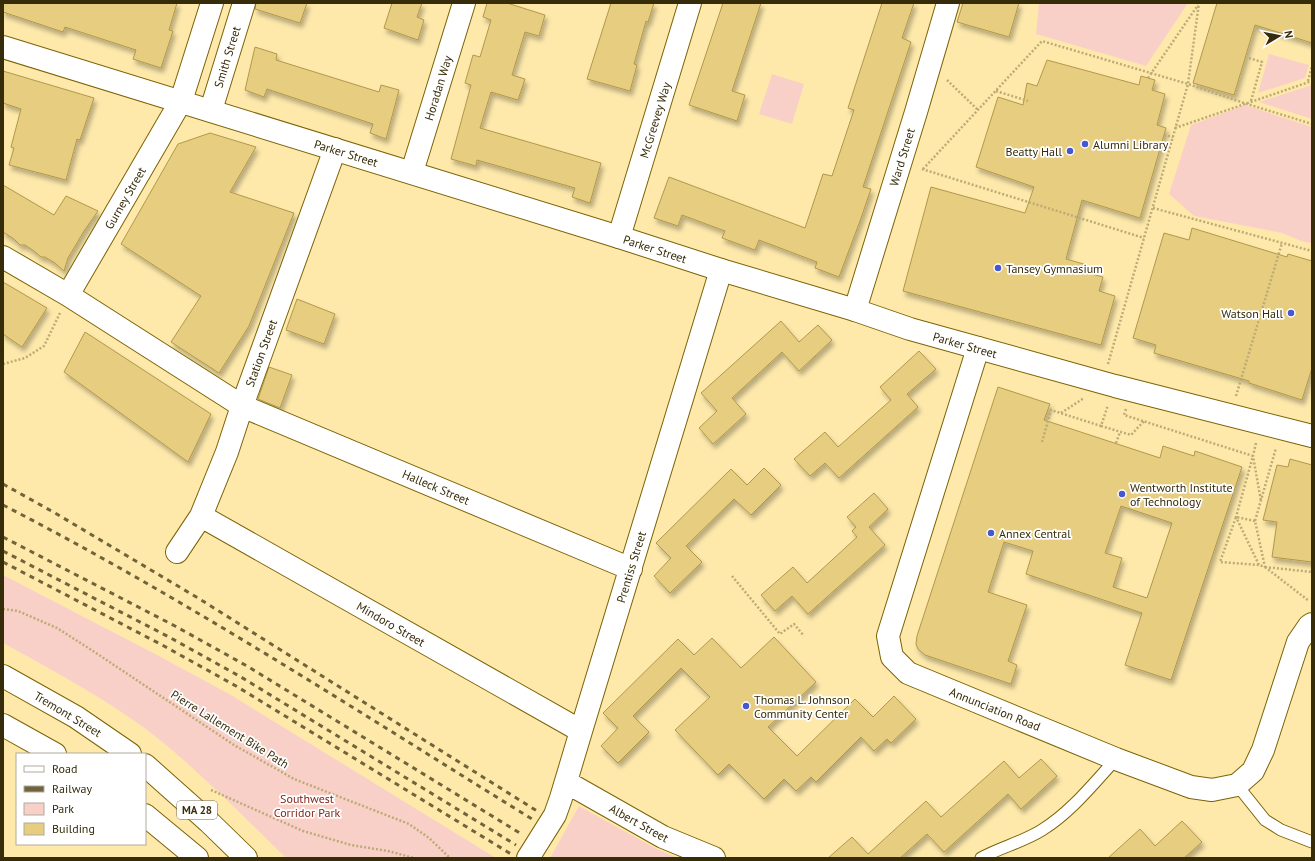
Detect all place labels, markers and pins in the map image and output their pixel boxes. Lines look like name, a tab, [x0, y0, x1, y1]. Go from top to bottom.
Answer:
place label: Alumni Library	[1093, 137, 1169, 152]
marker: Alumni Library	[1080, 139, 1090, 149]
place label: Beatty Hall	[1005, 144, 1062, 159]
marker: Beatty Hall	[1065, 146, 1075, 156]
place label: Tansey Gymnasium	[1006, 261, 1103, 276]
marker: Tansey Gymnasium	[993, 263, 1003, 273]
place label: Watson Hall	[1221, 306, 1283, 321]
marker: Watson Hall	[1286, 308, 1296, 318]
place label: Wentworth Institute of Technology	[1130, 480, 1233, 509]
marker: Wentworth Institute of Technology	[1117, 489, 1127, 499]
place label: Annex Central	[999, 526, 1071, 541]
marker: Annex Central	[986, 528, 996, 538]
place label: Thomas L. Johnson Community Center	[754, 692, 850, 721]
marker: Thomas L. Johnson Community Center	[741, 701, 751, 711]

